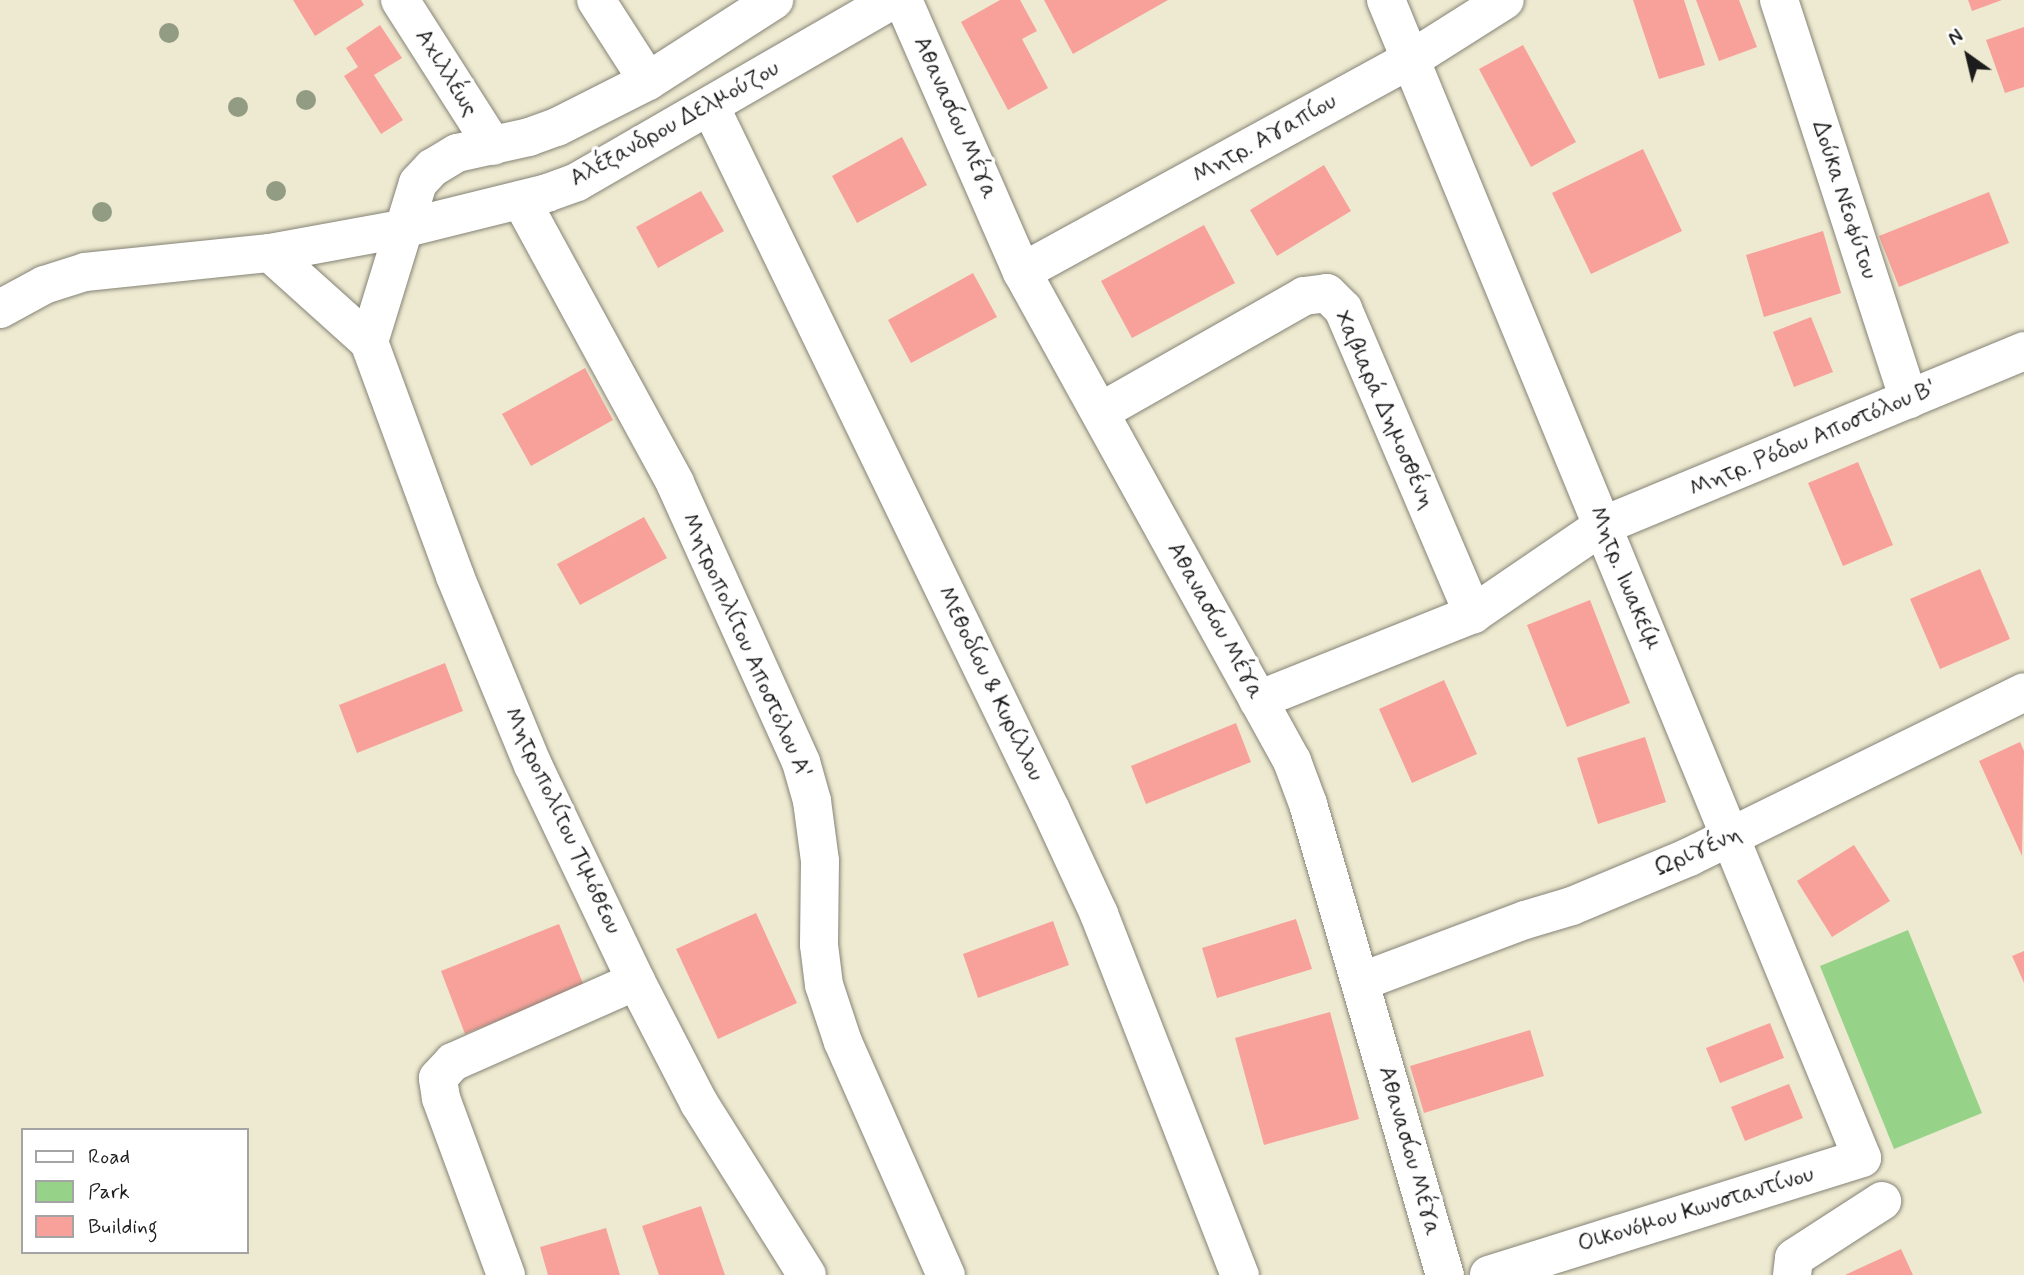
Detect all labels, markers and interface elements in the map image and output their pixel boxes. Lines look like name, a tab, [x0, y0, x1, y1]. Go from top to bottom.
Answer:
north arrow	[1933, 21, 2003, 91]
street label: Αχιλλέως	[408, 24, 484, 122]
text: N	[1944, 24, 1968, 52]
street label: Αθανασίου Μέγα	[907, 33, 1003, 203]
street label: Αλέξανδρου Δελμούζου	[566, 55, 784, 193]
street label: Μητρ. Αγαπίου	[1188, 88, 1342, 190]
street label: Δούκα Νεοφύτου	[1805, 117, 1883, 283]
street label: Χαβιαρά Δημοσθένη	[1328, 307, 1440, 513]
street label: Μητρ. Ρόδου Αποστόλου Β'	[1686, 375, 1940, 503]
street label: Μητρ. Ιωακείμ	[1582, 503, 1666, 655]
street label: Μητροπολίτου Αποστόλου Α'	[675, 509, 817, 783]
street label: Αθανασίου Μέγα	[1161, 538, 1269, 704]
street label: Μεθοδίου & Κυρίλλου	[931, 582, 1049, 786]
street label: Μητροπολίτου Τιμόθεου	[497, 703, 627, 939]
street label: Ωριγένη	[1650, 821, 1746, 883]
street label: Αθανασίου Μέγα	[1372, 1063, 1446, 1239]
legend	[21, 1128, 248, 1254]
text: Road	[88, 1143, 130, 1171]
street label: Οικονόμου Κωνσταντίνου	[1575, 1161, 1817, 1259]
text: Park	[88, 1178, 130, 1206]
text: Building	[88, 1213, 158, 1241]

